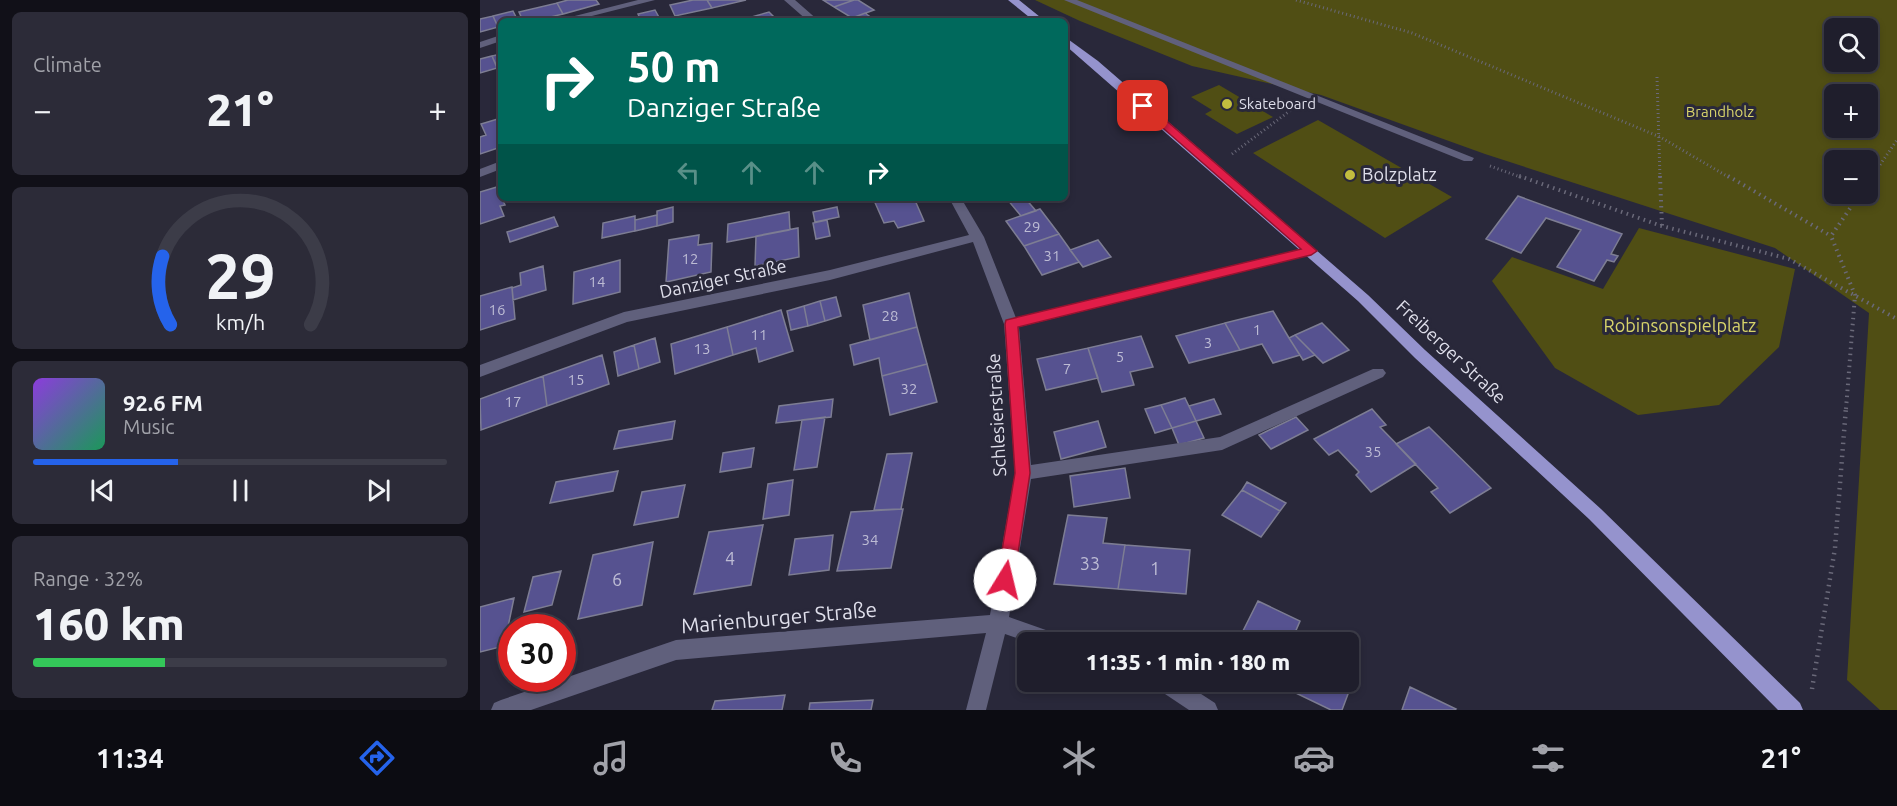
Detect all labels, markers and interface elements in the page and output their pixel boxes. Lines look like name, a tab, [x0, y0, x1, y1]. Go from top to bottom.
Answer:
map controls	[1824, 18, 1878, 204]
button: search	[1824, 18, 1878, 72]
icon: right	[528, 42, 606, 120]
text: 50 m	[627, 43, 721, 90]
text: Climate	[33, 53, 102, 76]
pin	[1117, 80, 1168, 131]
text: 21°	[206, 84, 274, 135]
button: +	[1824, 84, 1878, 138]
icon: arrive	[1126, 89, 1159, 122]
text: −	[33, 91, 52, 128]
text: +	[428, 91, 447, 128]
text: Danziger Straße	[627, 92, 821, 122]
place label: Skateboard	[1239, 95, 1316, 112]
marker: Skateboard	[1220, 97, 1234, 111]
park label: Brandholz	[1686, 103, 1754, 120]
button: −	[1824, 150, 1878, 204]
icon: left	[672, 156, 705, 189]
icon: ahead	[735, 156, 768, 189]
icon: ahead	[798, 156, 831, 189]
icon: right	[861, 156, 894, 189]
place label: Bolzplatz	[1362, 164, 1437, 184]
marker: Bolzplatz	[1343, 168, 1357, 182]
house number: 29	[1024, 218, 1040, 235]
text: 29	[205, 241, 275, 311]
house number: 31	[1044, 247, 1060, 264]
house number: 12	[682, 250, 698, 267]
street label: Danziger Straße	[657, 255, 788, 301]
house number: 14	[589, 273, 605, 290]
street label: Freiberger Straße	[1393, 295, 1510, 407]
house number: 16	[489, 301, 505, 318]
house number: 28	[882, 307, 898, 324]
text: km/h	[215, 310, 265, 334]
park label: Robinsonspielplatz	[1604, 315, 1756, 335]
house number: 1	[1253, 321, 1261, 338]
house number: 11	[751, 326, 767, 343]
house number: 3	[1204, 334, 1212, 351]
house number: 13	[694, 340, 710, 357]
house number: 5	[1116, 348, 1124, 365]
street label: Schlesierstraße	[983, 353, 1009, 477]
house number: 7	[1063, 360, 1071, 377]
house number: 15	[568, 371, 584, 388]
house number: 32	[901, 380, 917, 397]
text: 92.6 FM	[123, 390, 203, 415]
house number: 17	[505, 393, 521, 410]
text: Music	[123, 415, 175, 438]
house number: 35	[1365, 443, 1381, 460]
icon: previous	[86, 474, 119, 507]
icon: pause	[224, 474, 257, 507]
icon: next	[362, 474, 395, 507]
house number: 34	[862, 531, 878, 548]
house number: 4	[725, 548, 735, 568]
position arrow	[973, 548, 1037, 612]
house number: 33	[1080, 553, 1100, 573]
house number: 1	[1150, 558, 1160, 578]
text: Range · 32%	[33, 567, 143, 590]
house number: 6	[612, 569, 622, 589]
street label: Marienburger Straße	[680, 596, 878, 638]
text: 160 km	[33, 598, 185, 649]
speed limit sign: 30	[498, 614, 576, 692]
text: 11:35 · 1 min · 180 m	[1086, 649, 1290, 674]
icon: directions	[356, 737, 398, 779]
icon: music	[590, 737, 632, 779]
icon: phone	[824, 737, 866, 779]
icon: climate	[1058, 737, 1100, 779]
icon: car	[1293, 737, 1335, 779]
icon: filters	[1527, 737, 1569, 779]
text: 11:34	[96, 743, 164, 773]
text: 21°	[1761, 743, 1801, 773]

